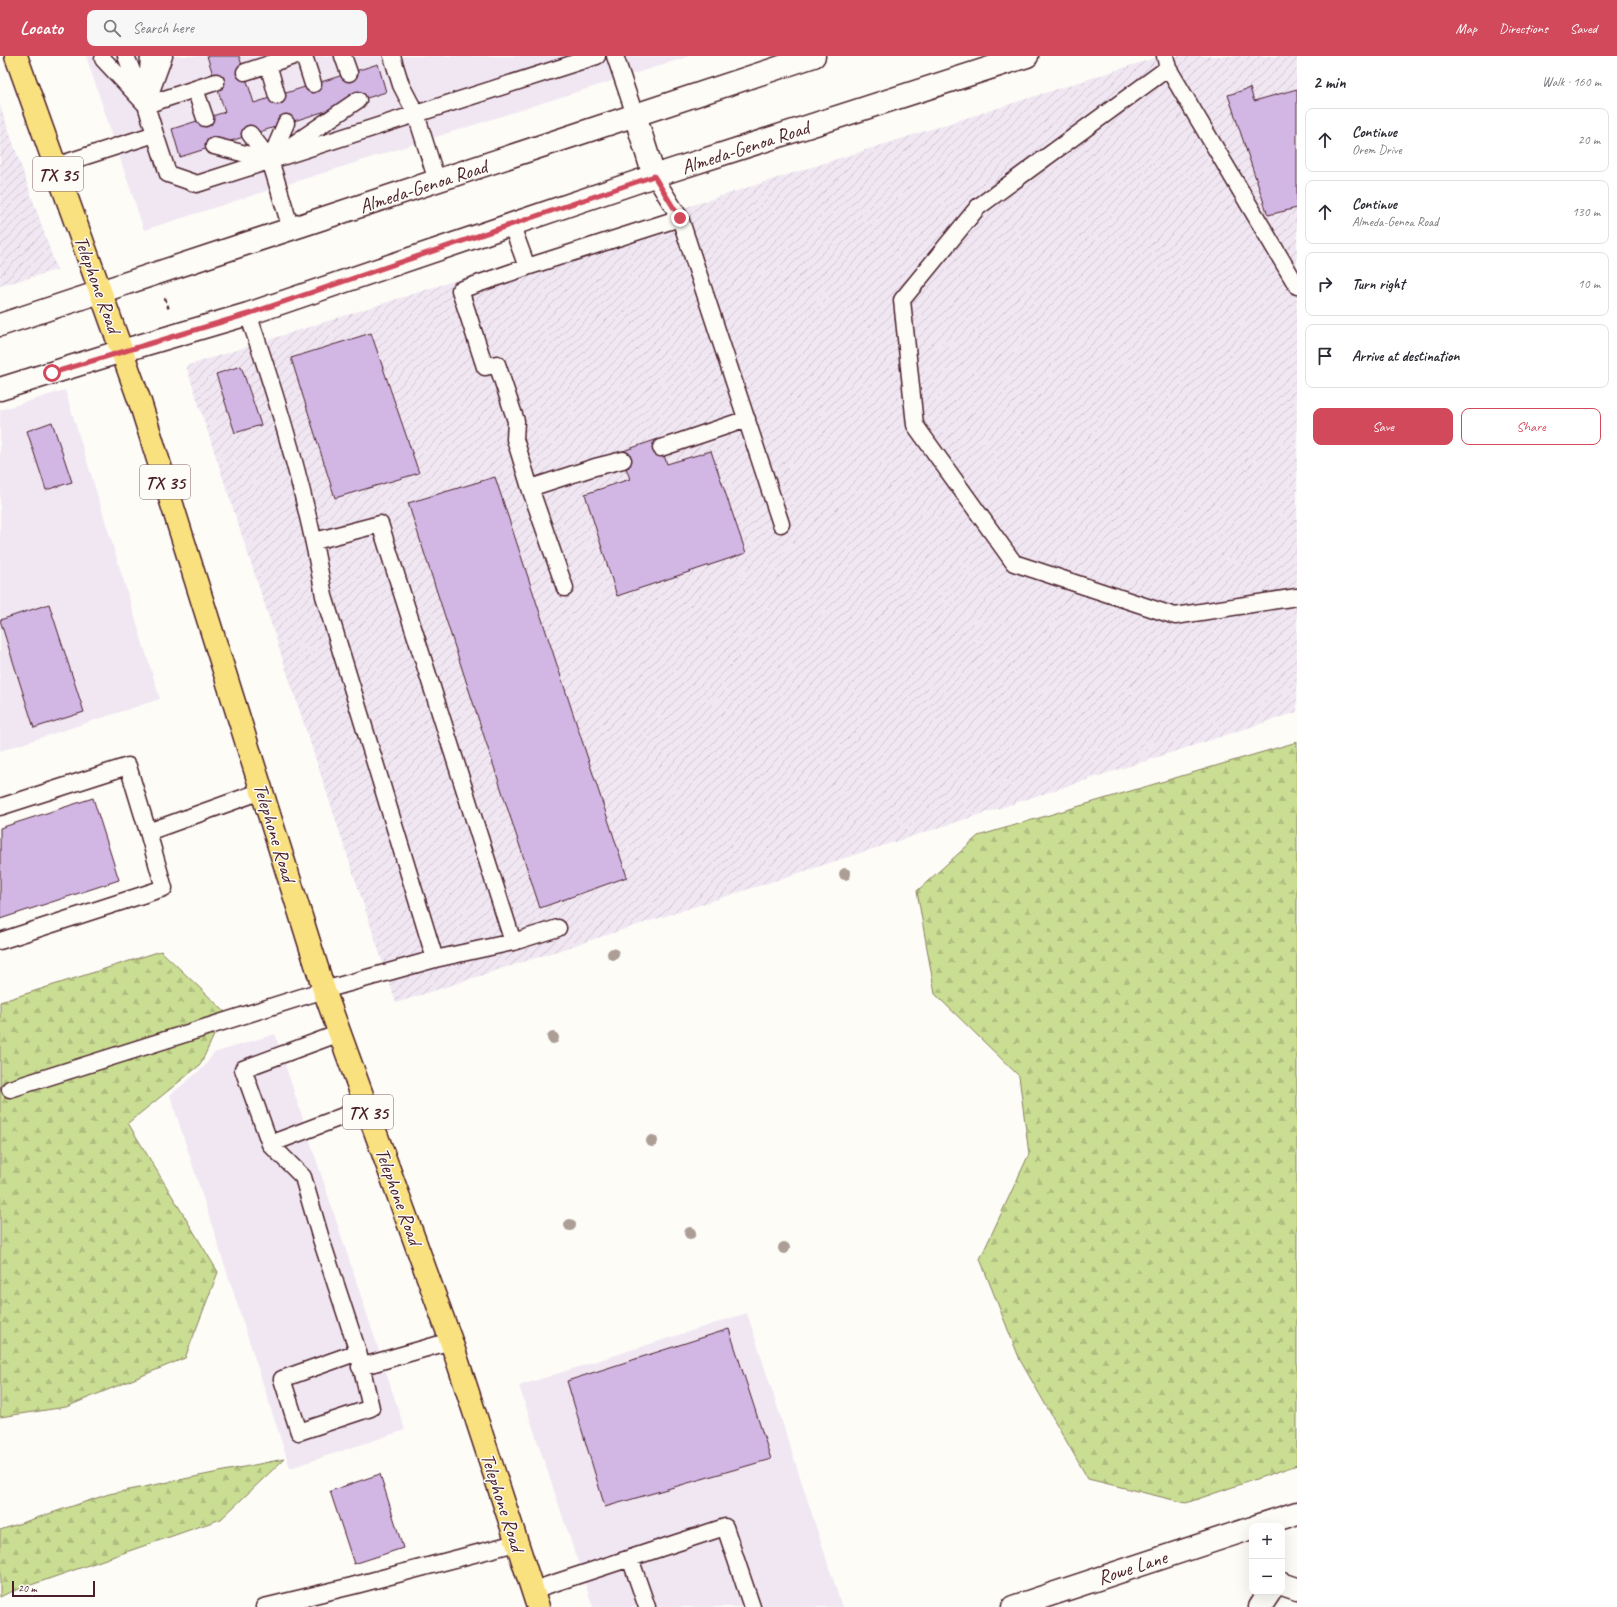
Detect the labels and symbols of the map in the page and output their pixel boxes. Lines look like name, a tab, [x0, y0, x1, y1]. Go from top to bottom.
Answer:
street label: Almeda-Genoa Road	[678, 114, 815, 180]
street label: Almeda-Genoa Road	[356, 153, 493, 219]
road number: TX 35	[33, 157, 83, 191]
route end	[671, 209, 689, 227]
street label: Telephone Road	[68, 232, 128, 339]
route start	[43, 364, 61, 382]
road number: TX 35	[140, 465, 190, 499]
street label: Telephone Road	[248, 780, 302, 887]
road number: TX 35	[343, 1095, 393, 1129]
street label: Telephone Road	[369, 1144, 429, 1251]
street label: Telephone Road	[475, 1450, 531, 1557]
street label: Rowe Lane	[1094, 1544, 1171, 1590]
scale bar	[12, 1579, 95, 1598]

